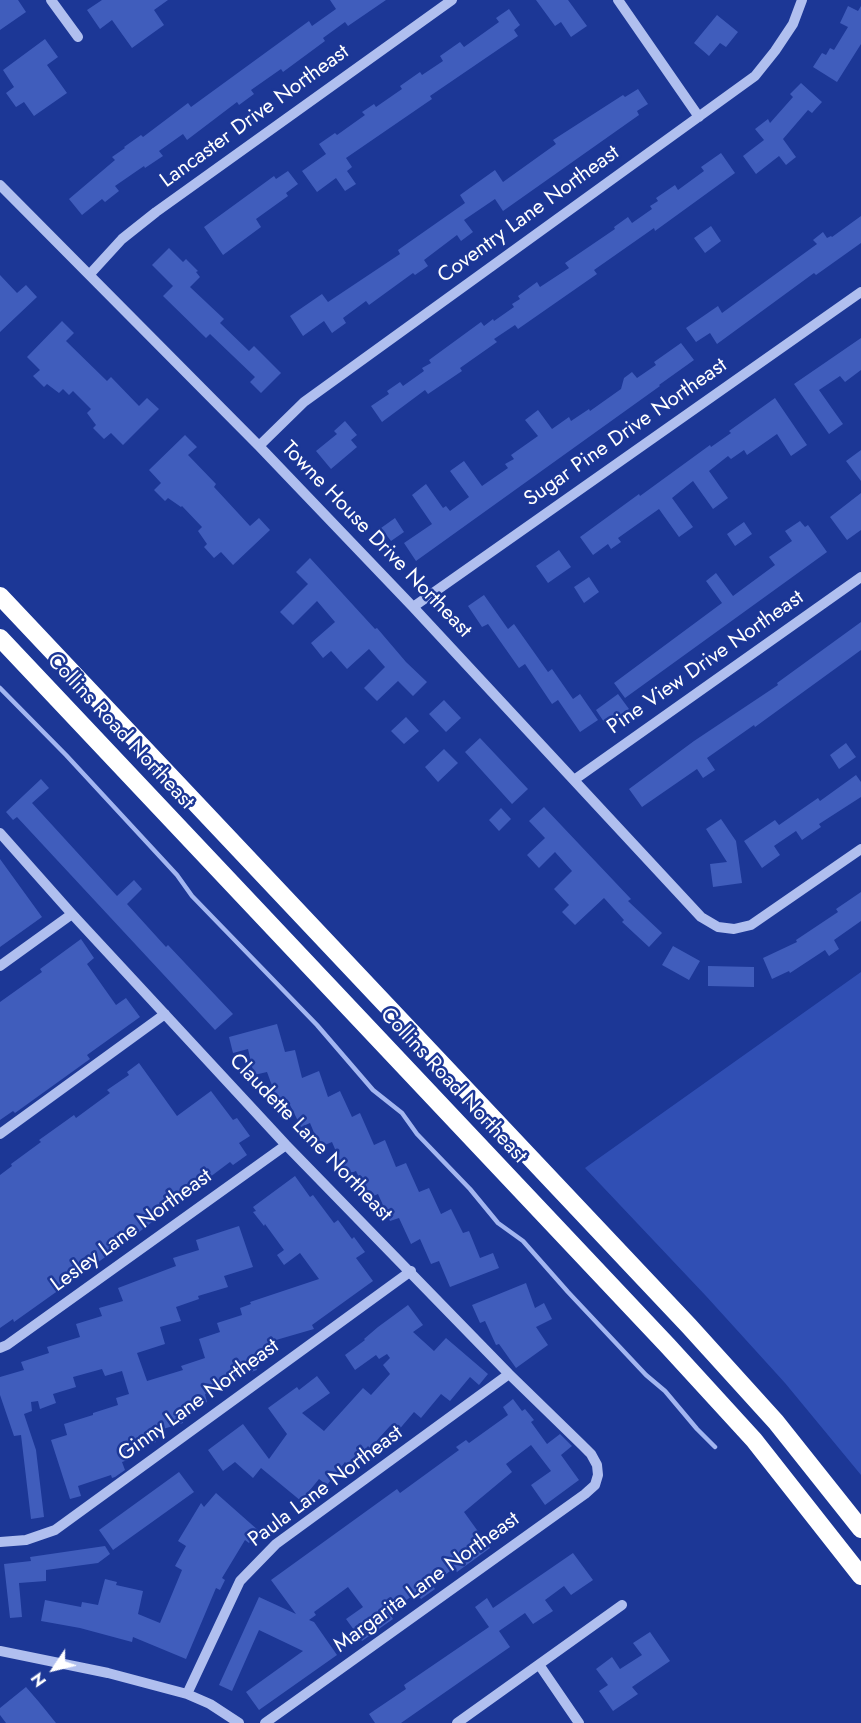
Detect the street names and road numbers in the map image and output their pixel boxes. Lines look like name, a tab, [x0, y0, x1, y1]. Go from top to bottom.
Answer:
street label: Lancaster Drive Northeast	[156, 40, 354, 194]
street label: Coventry Lane Northeast	[433, 141, 625, 289]
street label: Sugar Pine Drive Northeast	[520, 353, 732, 513]
street label: Towne House Drive Northeast	[276, 437, 476, 643]
street label: Pine View Drive Northeast	[603, 586, 809, 740]
street label: Collins Road Northeast	[41, 649, 199, 815]
street label: Collins Road Northeast	[374, 1003, 532, 1169]
street label: Claudette Lane Northeast	[223, 1049, 397, 1227]
street label: Lesley Lane Northeast	[47, 1164, 217, 1298]
street label: Ginny Lane Northeast	[114, 1334, 284, 1468]
street label: Paula Lane Northeast	[244, 1421, 408, 1553]
street label: Margarita Lane Northeast	[329, 1507, 525, 1659]

